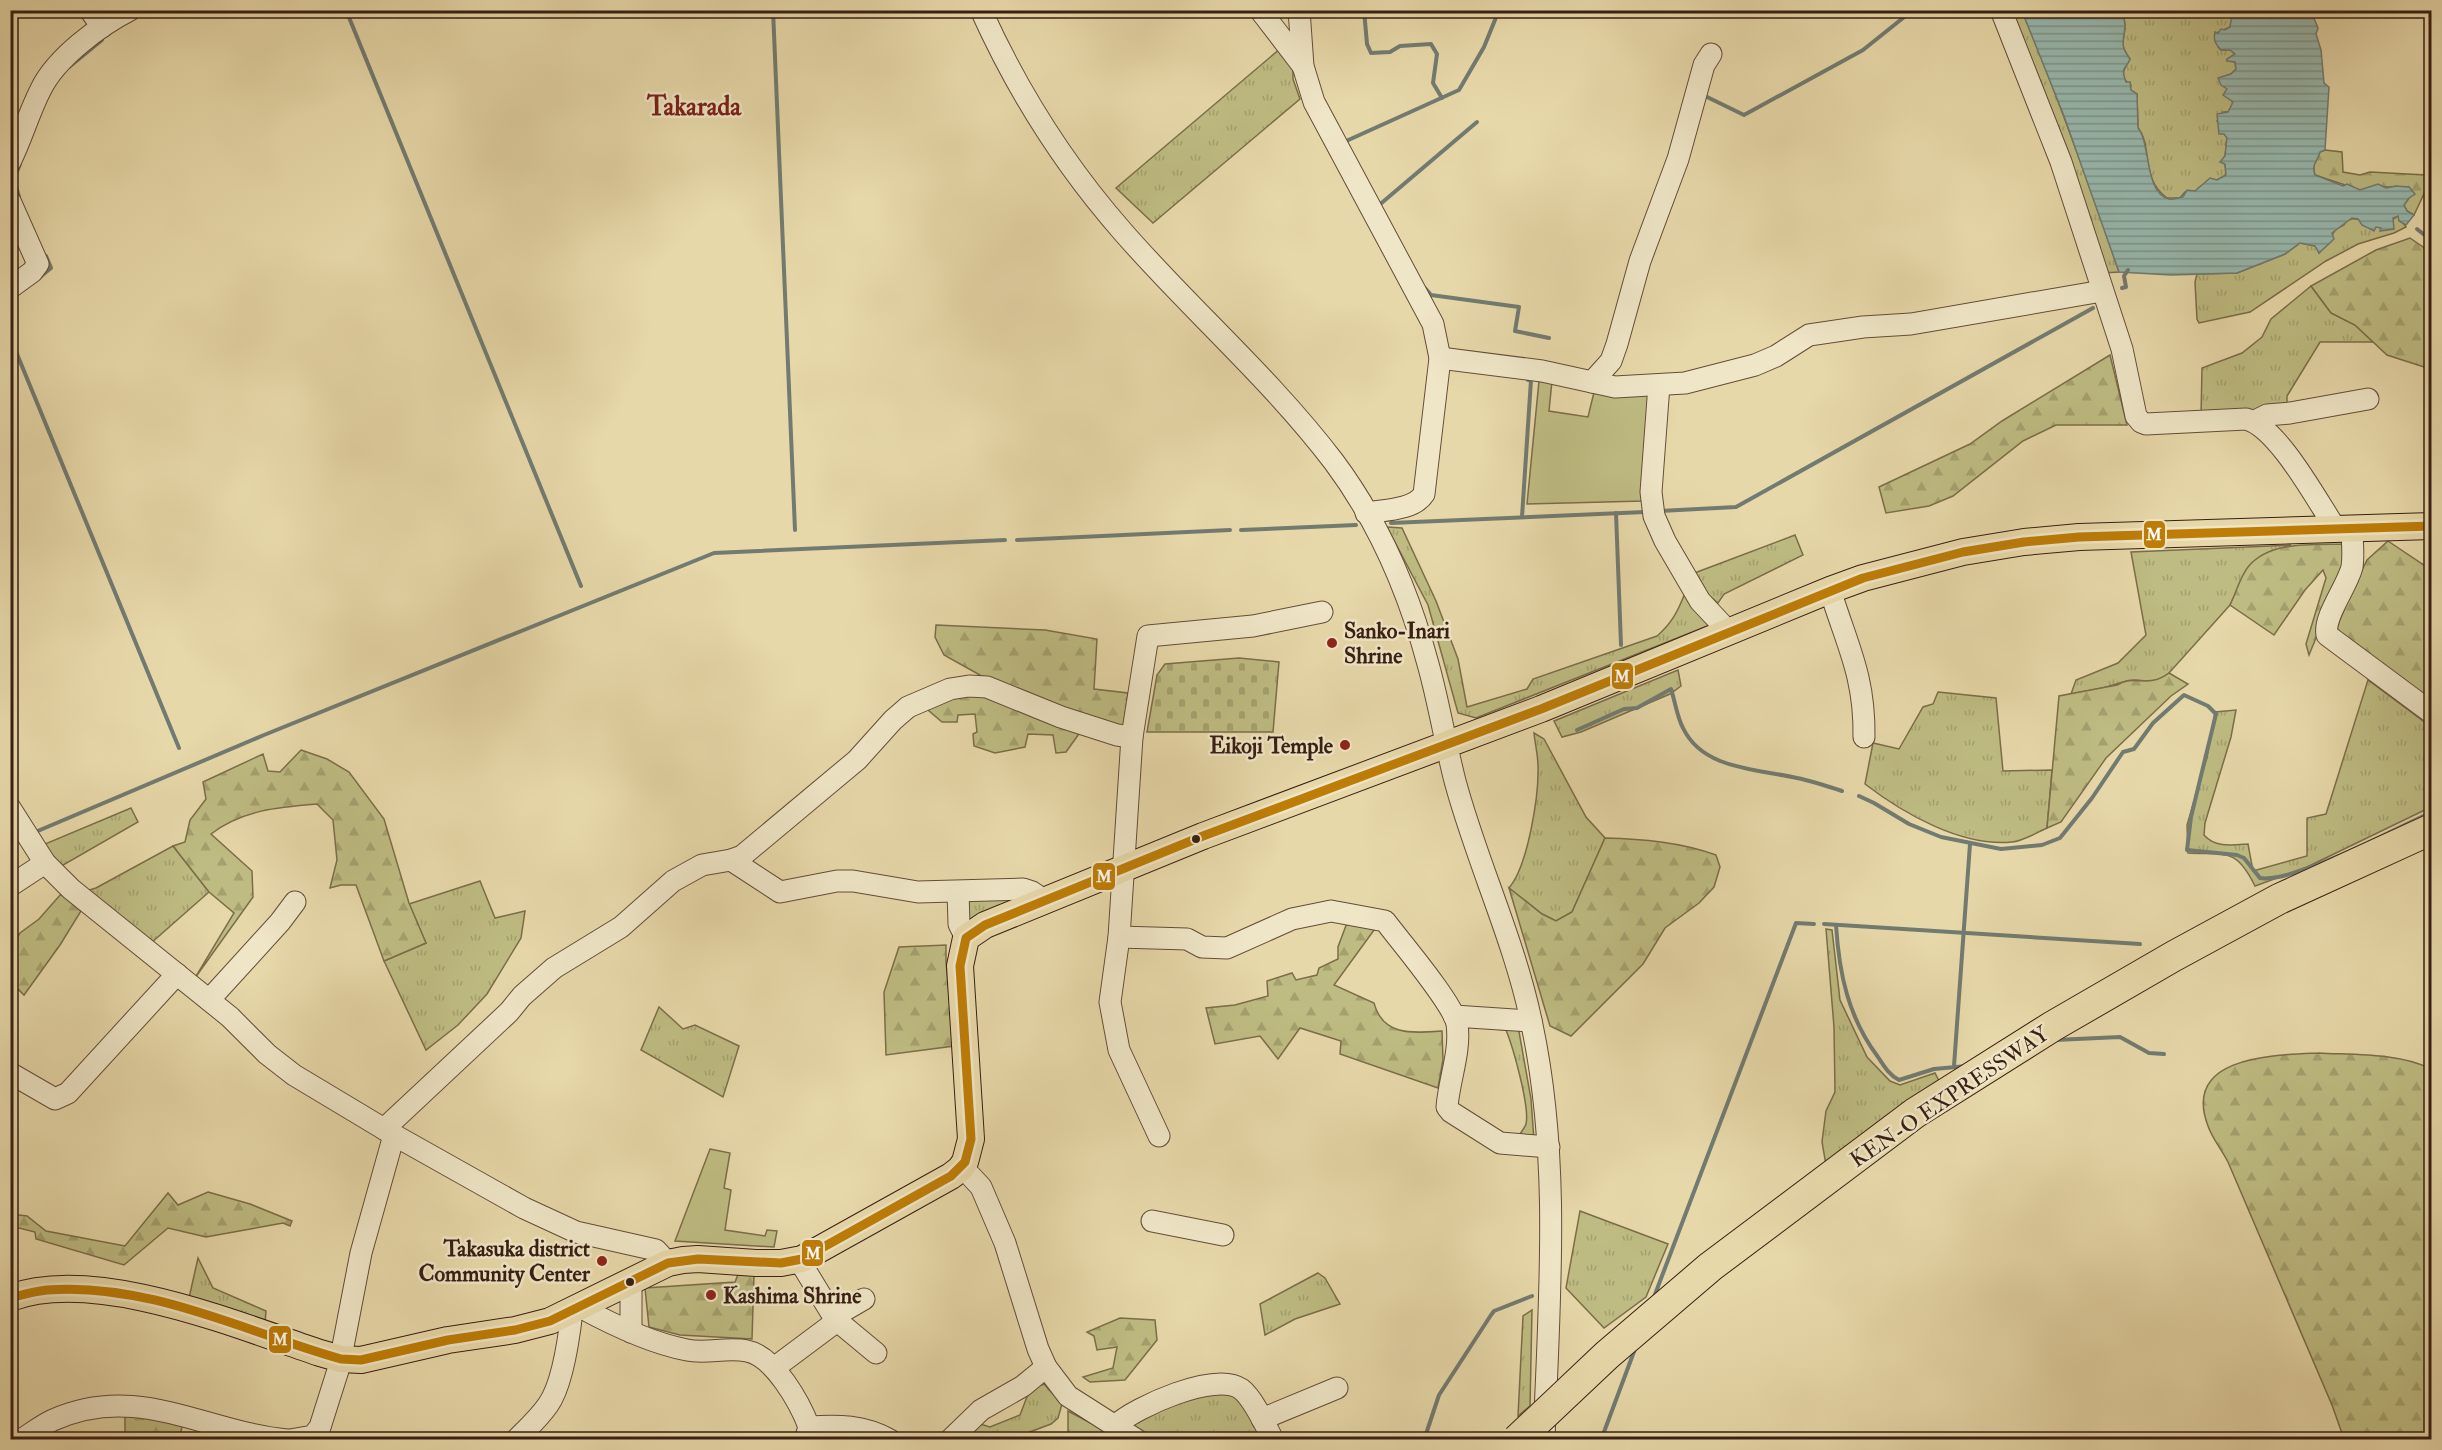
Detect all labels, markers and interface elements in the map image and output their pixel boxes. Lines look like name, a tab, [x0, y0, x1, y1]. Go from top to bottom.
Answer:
district label: Takarada	[646, 91, 742, 123]
line badge: M	[2143, 520, 2166, 549]
text: M	[2145, 525, 2162, 545]
place label: Sanko-Inari Shrine	[1344, 617, 1450, 670]
marker: Sanko-Inari Shrine	[1325, 636, 1339, 650]
line badge: M	[1611, 662, 1634, 690]
text: M	[1613, 667, 1630, 687]
place label: Eikoji Temple	[1210, 732, 1334, 761]
marker: Eikoji Temple	[1338, 738, 1352, 752]
unlabelled marker	[1190, 833, 1202, 845]
line badge: M	[1092, 862, 1116, 891]
text: M	[1095, 867, 1112, 887]
street label: KEN-O EXPRESSWAY	[1845, 1019, 2055, 1174]
place label: Takasuka district Community Center	[418, 1235, 591, 1289]
line badge: M	[801, 1239, 824, 1267]
text: M	[804, 1244, 821, 1264]
marker: Takasuka district Community Center	[595, 1254, 609, 1268]
unlabelled marker	[624, 1276, 636, 1288]
place label: Kashima Shrine	[723, 1282, 862, 1310]
marker: Kashima Shrine	[704, 1288, 718, 1302]
line badge: M	[268, 1325, 292, 1354]
text: M	[271, 1330, 288, 1350]

